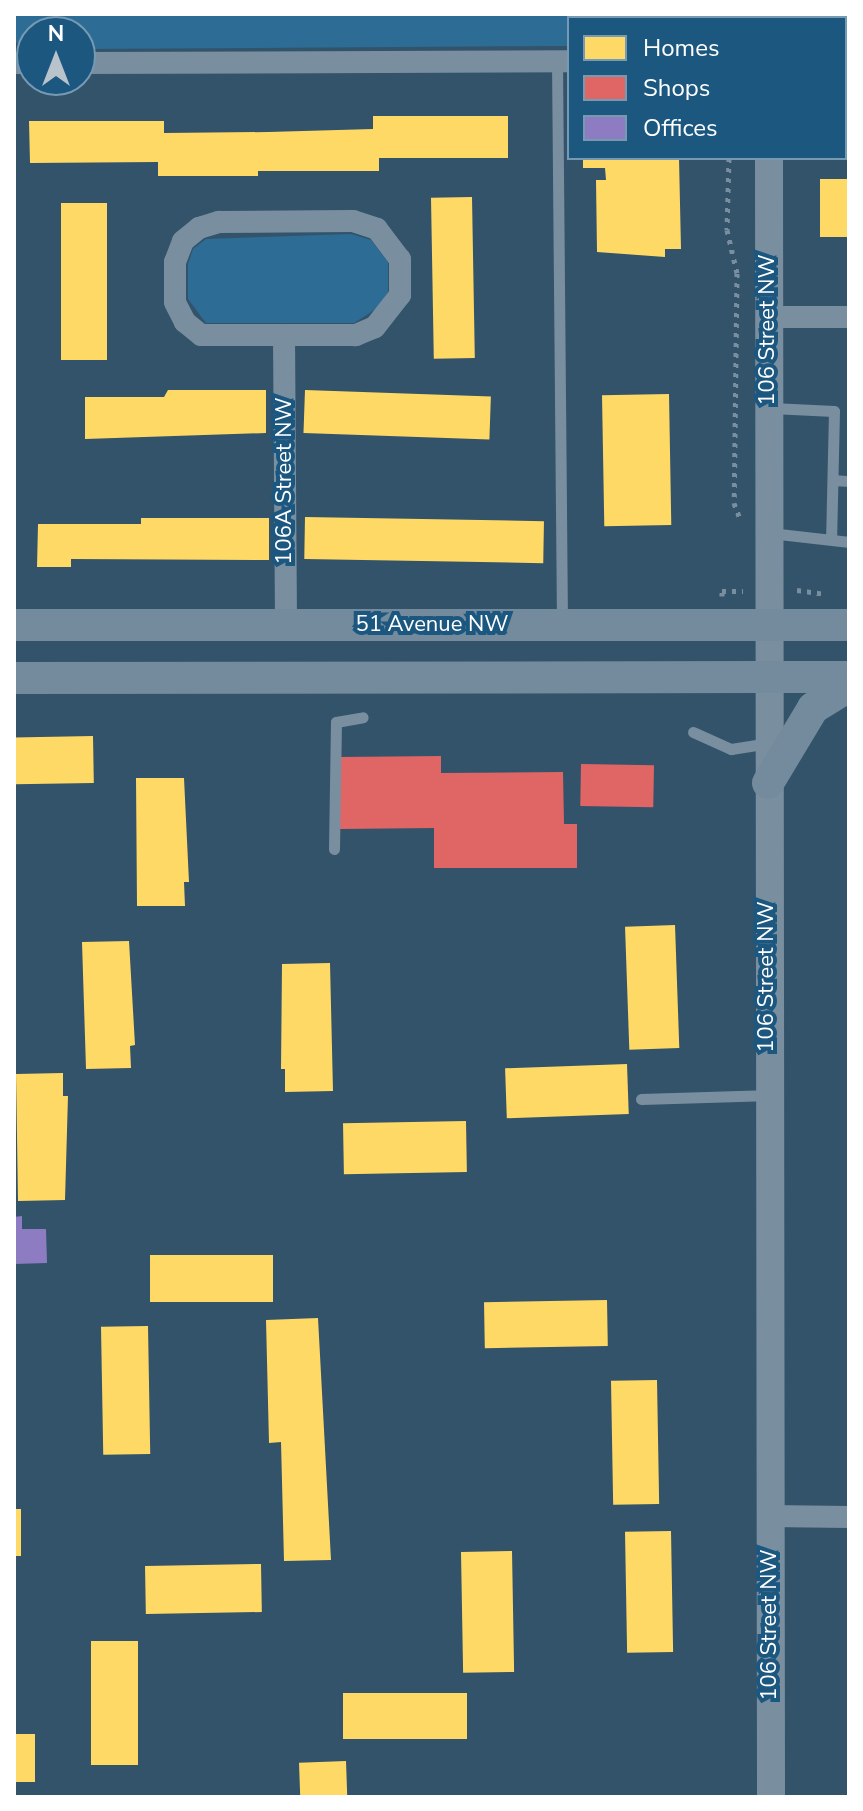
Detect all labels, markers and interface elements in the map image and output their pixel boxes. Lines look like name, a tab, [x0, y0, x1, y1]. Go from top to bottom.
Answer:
north arrow	[16, 16, 96, 96]
legend	[567, 16, 847, 160]
text: N	[48, 19, 64, 49]
text: Homes	[643, 32, 719, 64]
text: Shops	[643, 72, 710, 104]
text: Offices	[643, 112, 718, 144]
street label: 106 Street NW	[755, 254, 781, 406]
street label: 106A Street NW	[272, 397, 298, 565]
street label: 51 Avenue NW	[355, 612, 509, 638]
street label: 106 Street NW	[754, 901, 780, 1053]
street label: 106 Street NW	[757, 1549, 783, 1701]

